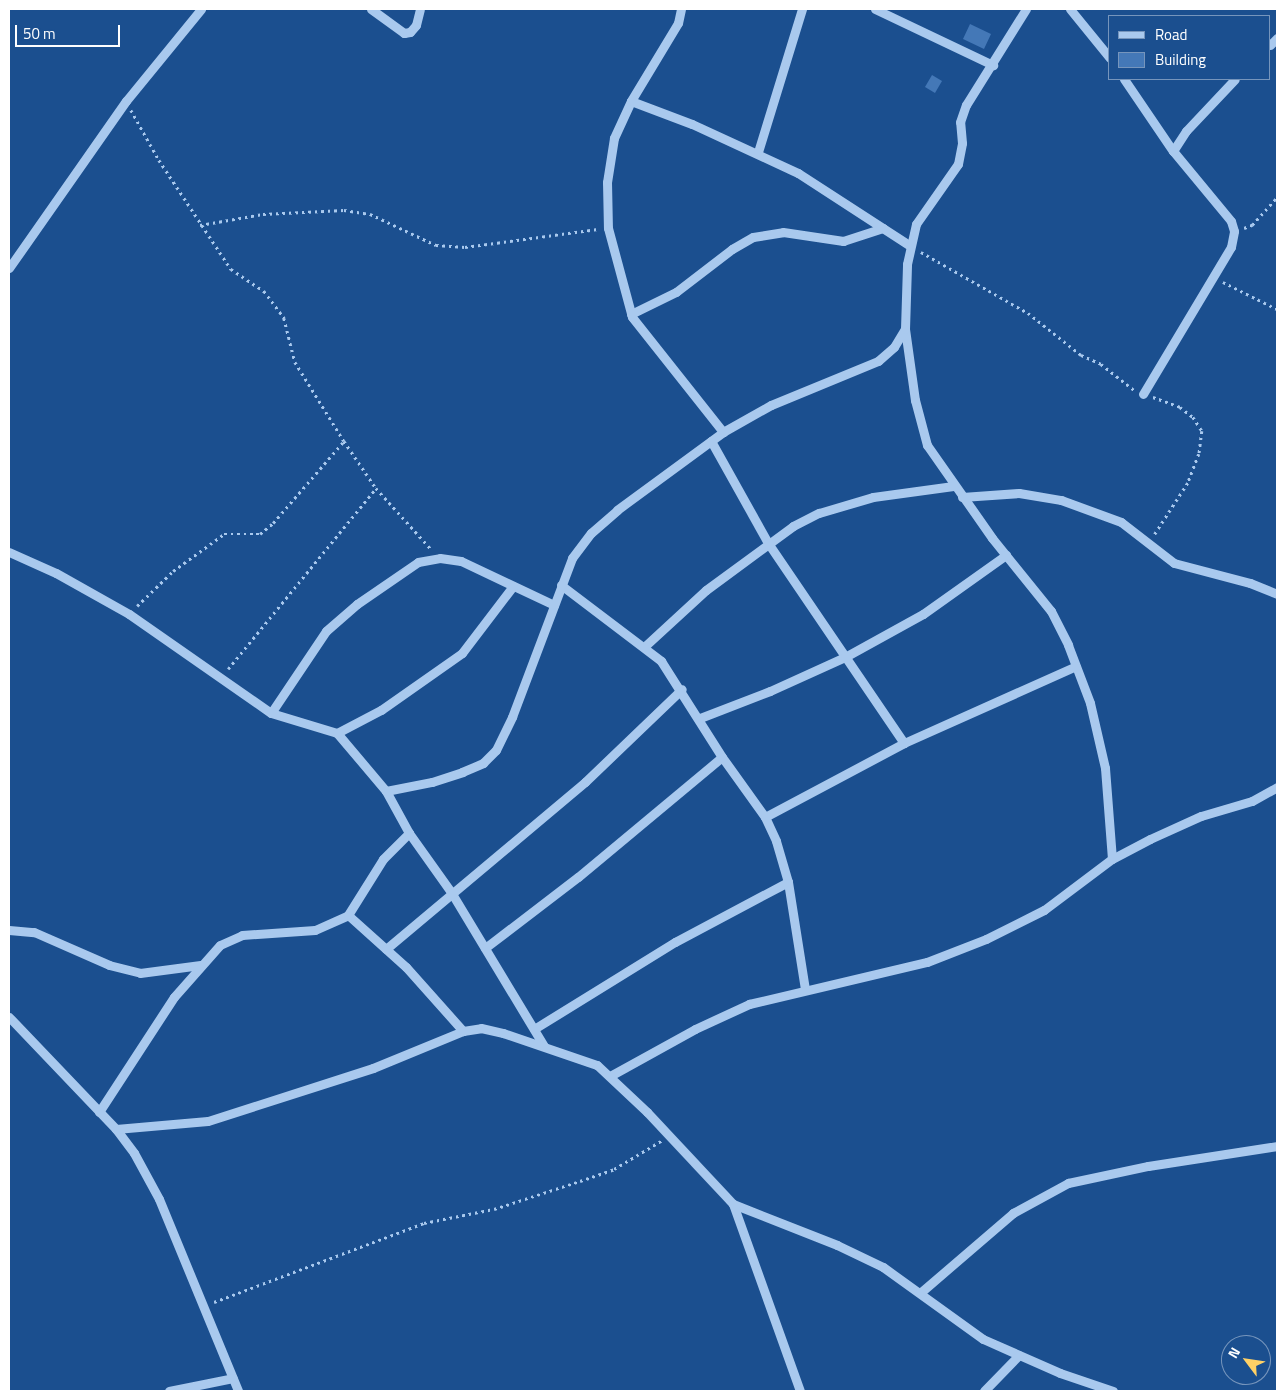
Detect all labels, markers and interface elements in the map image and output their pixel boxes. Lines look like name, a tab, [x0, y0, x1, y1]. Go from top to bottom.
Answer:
scale bar	[18, 15, 122, 47]
legend	[1108, 15, 1271, 80]
text: 50 m	[23, 22, 56, 45]
text: Road	[1155, 23, 1187, 46]
text: Building	[1155, 48, 1206, 71]
north arrow	[1221, 1335, 1271, 1385]
text: N	[1222, 1343, 1245, 1362]

